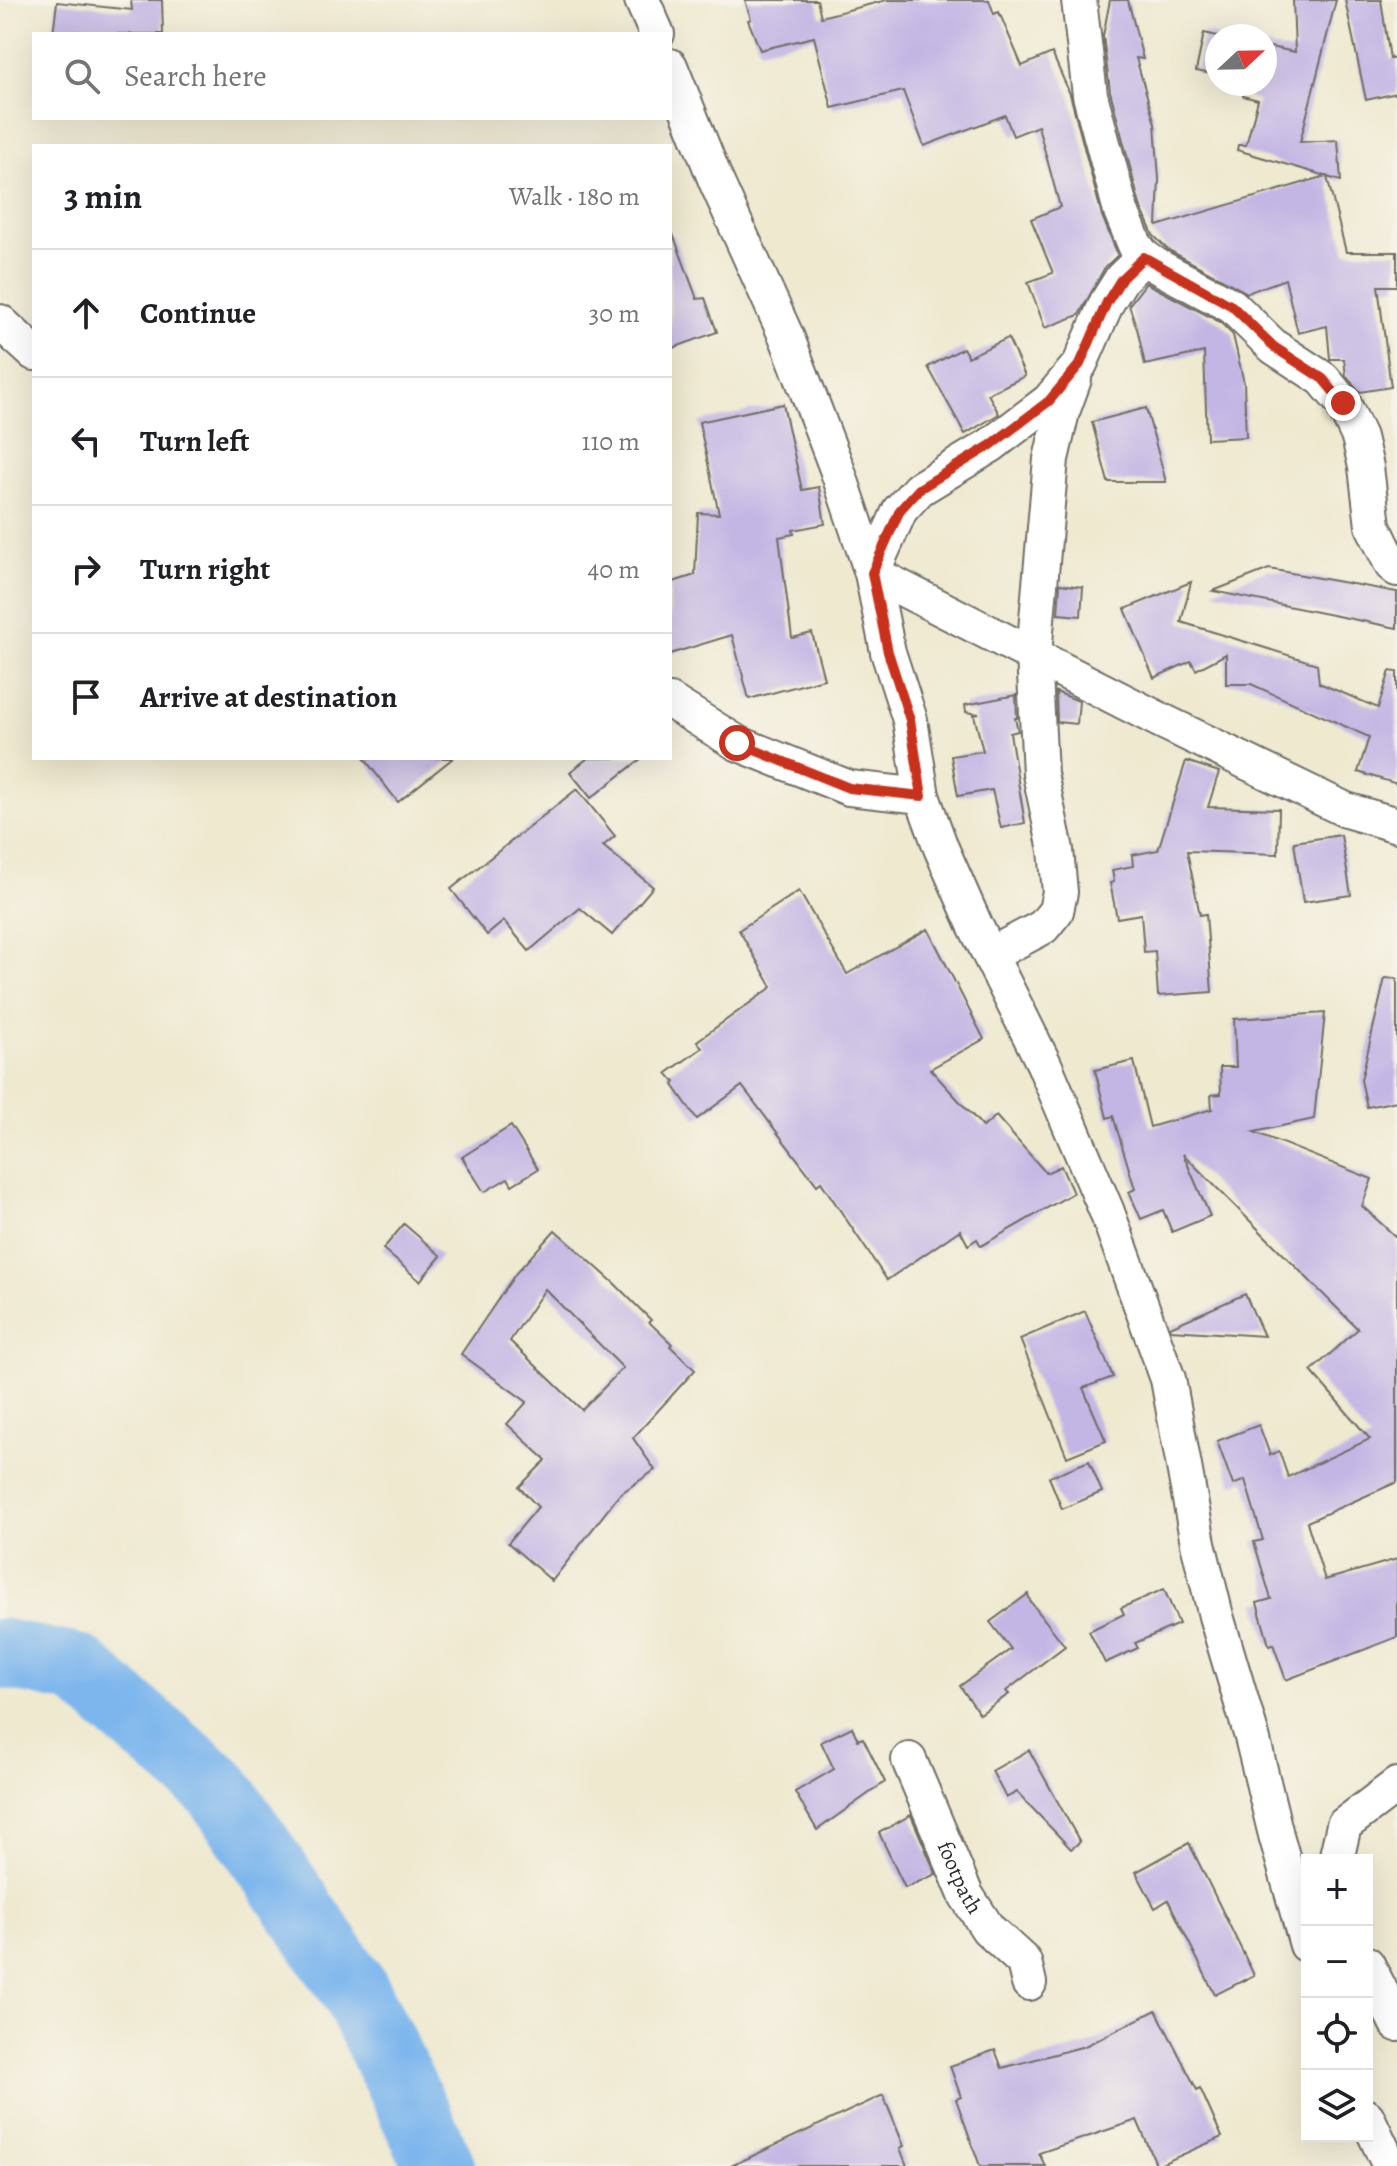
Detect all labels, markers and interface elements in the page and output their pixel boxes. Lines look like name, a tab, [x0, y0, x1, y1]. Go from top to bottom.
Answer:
north arrow	[1205, 24, 1277, 96]
search box	[32, 32, 672, 120]
icon: search	[60, 54, 104, 98]
text: Search here	[124, 56, 267, 96]
text: 3 min	[64, 173, 142, 220]
text: Walk · 180 m	[509, 179, 640, 214]
icon: ahead	[64, 291, 108, 335]
text: Continue	[140, 293, 256, 333]
text: 30 m	[589, 296, 640, 331]
route end	[1325, 385, 1361, 421]
icon: left	[64, 419, 108, 463]
text: Turn left	[140, 421, 249, 461]
text: 110 m	[582, 424, 640, 459]
icon: right	[64, 547, 108, 591]
text: Turn right	[140, 549, 270, 589]
text: 40 m	[588, 552, 640, 587]
icon: arrive	[64, 675, 108, 719]
text: Arrive at destination	[140, 677, 397, 717]
route start	[719, 725, 755, 761]
street label: footpath	[930, 1837, 990, 1920]
map controls	[1301, 1854, 1373, 2142]
button: +	[1301, 1854, 1373, 1926]
button: −	[1301, 1926, 1373, 1998]
button: locate	[1301, 1998, 1373, 2070]
button: layers	[1301, 2070, 1373, 2142]

